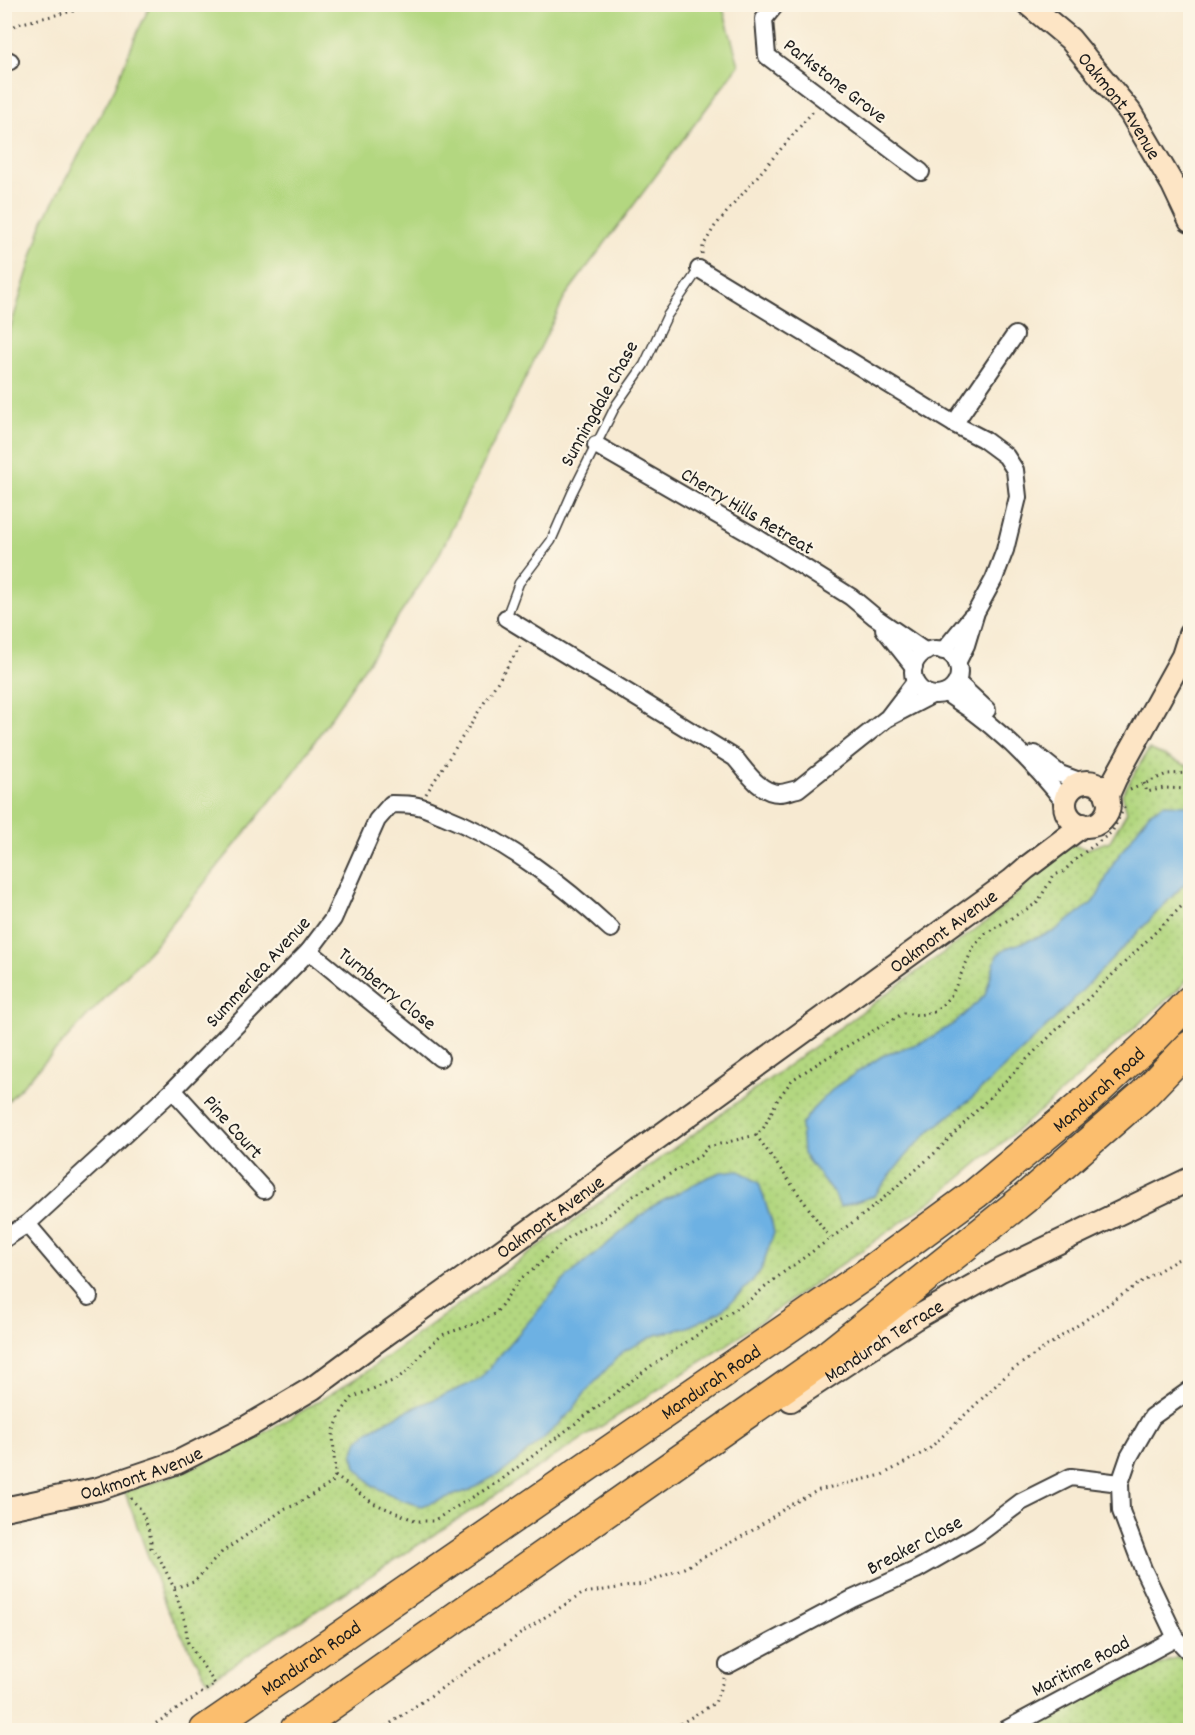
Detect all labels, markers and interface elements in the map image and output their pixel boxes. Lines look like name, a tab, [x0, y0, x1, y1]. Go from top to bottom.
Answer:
street label: Parkstone Grove	[776, 33, 892, 132]
street label: Oakmont Avenue	[1069, 47, 1166, 166]
street label: Sunningdale Chase	[554, 336, 647, 473]
street label: Cherry Hills Retreat	[675, 462, 818, 563]
street label: Oakmont Avenue	[885, 884, 1005, 982]
street label: Summerlea Avenue	[200, 911, 318, 1035]
street label: Turnberry Close	[331, 942, 441, 1039]
street label: Mandurah Road	[1047, 1042, 1153, 1141]
street label: Pine Court	[195, 1090, 268, 1166]
street label: Oakmont Avenue	[491, 1170, 611, 1267]
street label: Mandurah Terrace	[820, 1294, 950, 1391]
street label: Mandurah Road	[656, 1339, 768, 1428]
street label: Oakmont Avenue	[78, 1441, 208, 1509]
street label: Breaker Close	[863, 1510, 968, 1584]
street label: Mandurah Road	[256, 1615, 368, 1704]
street label: Maritime Road	[1027, 1630, 1136, 1705]

